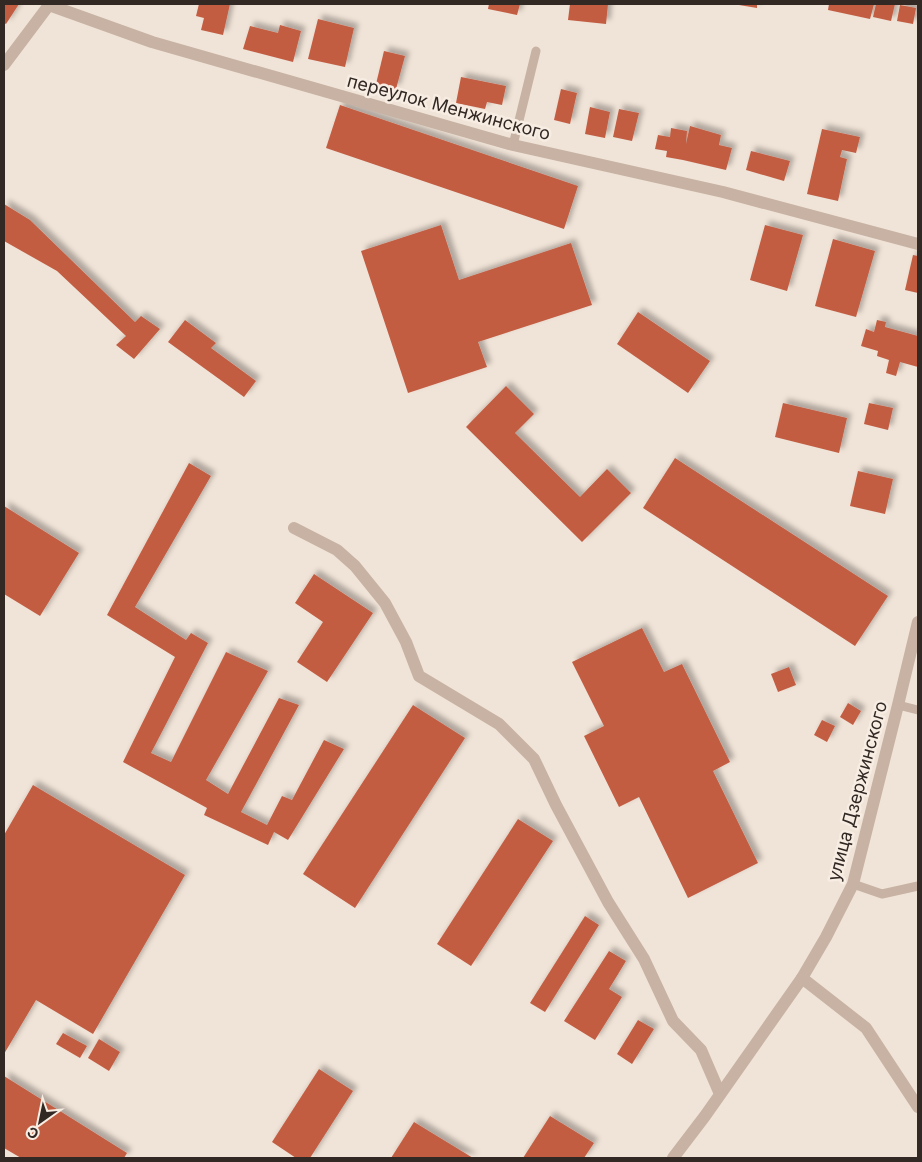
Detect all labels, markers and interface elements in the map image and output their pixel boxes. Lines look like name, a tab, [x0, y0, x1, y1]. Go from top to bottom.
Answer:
street label: переулок Менжинского	[345, 70, 553, 144]
street label: улица Дзержинского	[823, 699, 891, 883]
north arrow	[15, 1097, 65, 1147]
text: С	[24, 1123, 42, 1143]

